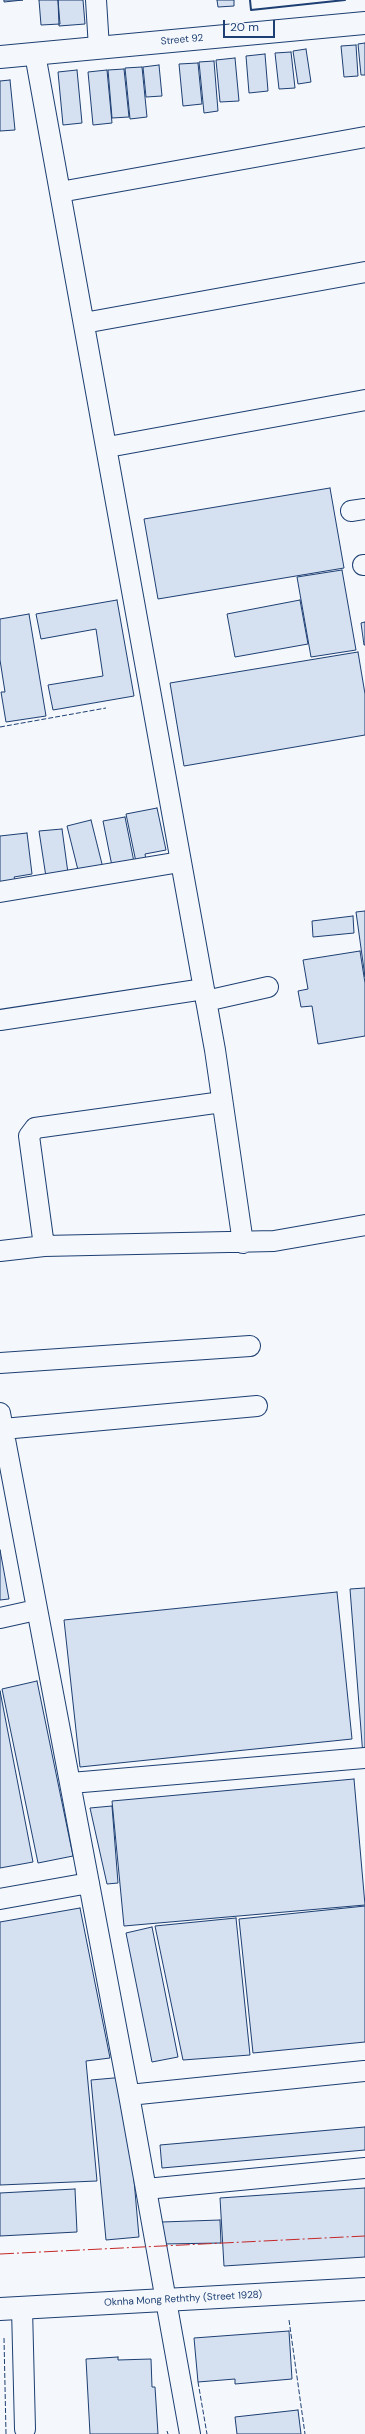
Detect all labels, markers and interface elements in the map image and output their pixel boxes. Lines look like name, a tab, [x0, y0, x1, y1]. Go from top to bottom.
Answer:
scale bar	[225, 12, 277, 38]
text: 20 m	[230, 19, 259, 35]
street label: Street 92	[160, 32, 204, 48]
street label: Oknha Mong Reththy (Street 1928)	[104, 2289, 262, 2309]

